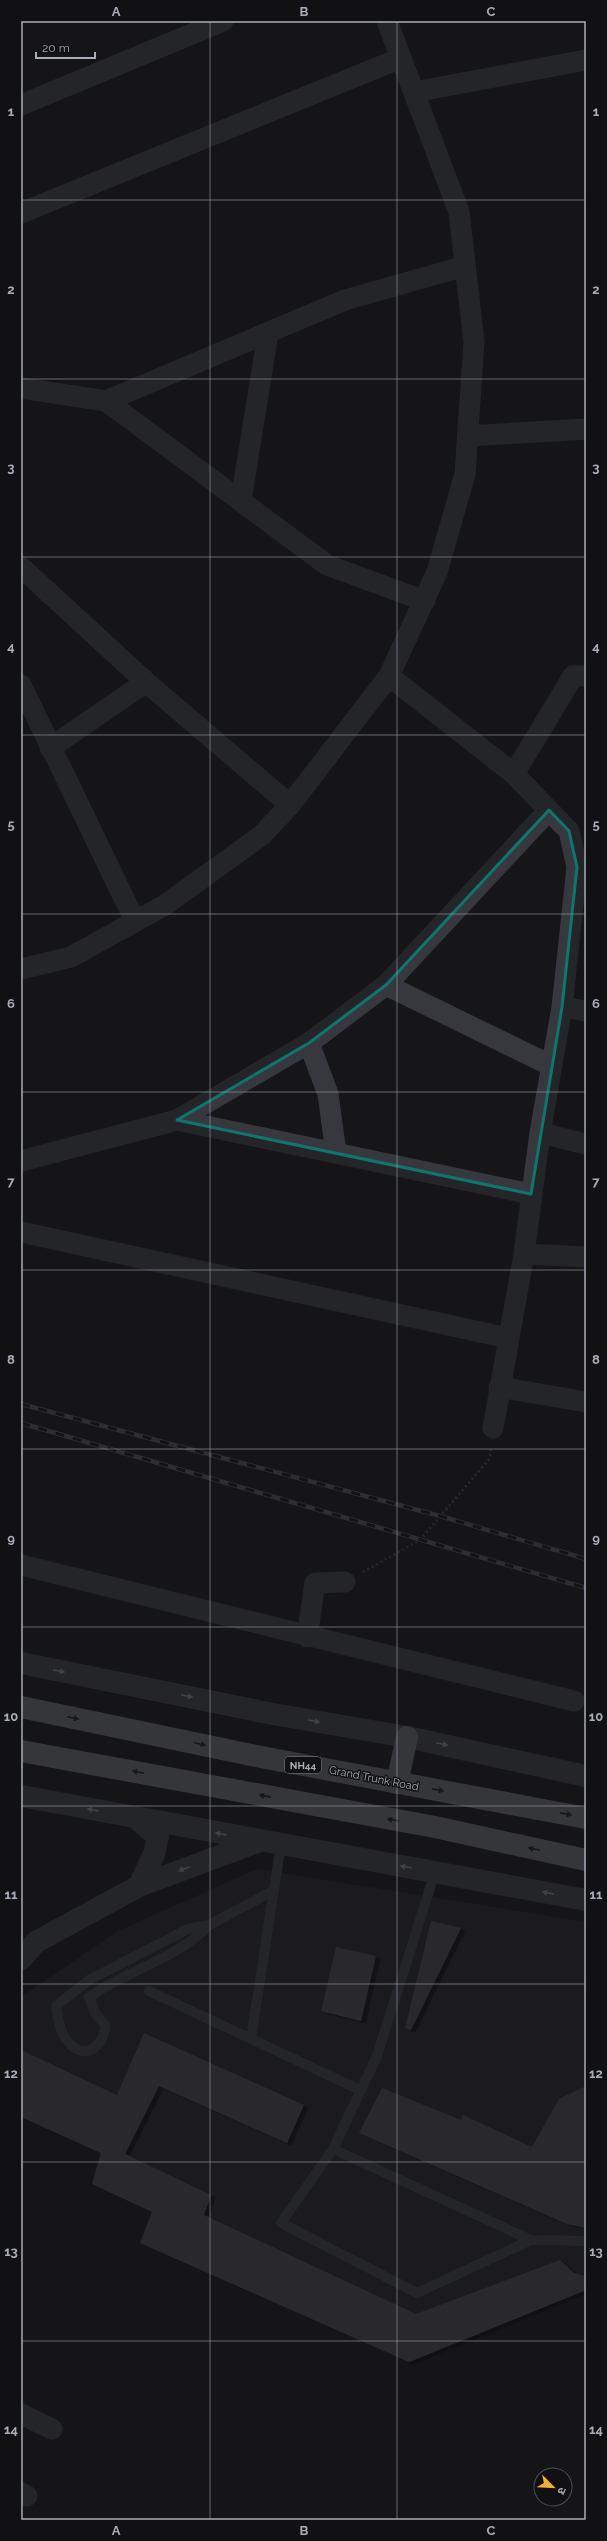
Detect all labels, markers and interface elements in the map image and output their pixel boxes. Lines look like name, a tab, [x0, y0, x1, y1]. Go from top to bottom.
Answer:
text: A	[112, 4, 121, 19]
text: B	[300, 4, 309, 19]
text: C	[487, 4, 496, 19]
scale bar	[36, 34, 95, 60]
text: 20 m	[42, 41, 70, 55]
text: 1	[8, 104, 15, 119]
text: 1	[593, 104, 600, 119]
text: 2	[7, 282, 15, 297]
text: 2	[592, 282, 600, 297]
text: 3	[7, 460, 15, 475]
text: 3	[592, 460, 600, 475]
text: 4	[7, 639, 15, 654]
text: 4	[592, 639, 600, 654]
text: 5	[7, 817, 15, 832]
text: 5	[592, 817, 600, 832]
text: 6	[7, 996, 15, 1011]
text: 6	[592, 996, 600, 1011]
text: 7	[7, 1174, 15, 1189]
text: 7	[592, 1174, 600, 1189]
text: 8	[7, 1352, 15, 1367]
text: 8	[592, 1352, 600, 1367]
text: 9	[7, 1531, 15, 1546]
text: 9	[592, 1531, 600, 1546]
one-way arrow	[53, 1668, 65, 1674]
one-way arrow	[180, 1694, 193, 1700]
text: 10	[4, 1709, 18, 1724]
text: 10	[589, 1709, 603, 1724]
one-way arrow	[67, 1715, 79, 1721]
one-way arrow	[308, 1718, 320, 1724]
one-way arrow	[194, 1742, 206, 1748]
one-way arrow	[436, 1742, 448, 1748]
road number: NH44	[285, 1757, 321, 1773]
street label: Grand Trunk Road	[328, 1763, 420, 1794]
one-way arrow	[131, 1769, 144, 1775]
one-way arrow	[432, 1787, 444, 1793]
one-way arrow	[259, 1793, 271, 1799]
one-way arrow	[87, 1807, 99, 1813]
one-way arrow	[559, 1811, 572, 1817]
one-way arrow	[387, 1817, 399, 1823]
one-way arrow	[215, 1830, 227, 1836]
one-way arrow	[528, 1845, 540, 1851]
one-way arrow	[400, 1863, 412, 1869]
one-way arrow	[177, 1867, 189, 1873]
text: 11	[5, 1887, 18, 1902]
text: 11	[590, 1887, 603, 1902]
one-way arrow	[542, 1890, 554, 1896]
text: 12	[4, 2066, 18, 2081]
text: 12	[589, 2066, 603, 2081]
text: 13	[4, 2244, 18, 2259]
text: 13	[589, 2244, 603, 2259]
text: 14	[4, 2422, 18, 2437]
text: 14	[589, 2422, 603, 2437]
north arrow	[533, 2467, 573, 2507]
text: उ	[554, 2485, 569, 2497]
text: A	[112, 2523, 121, 2538]
text: B	[300, 2523, 309, 2538]
text: C	[487, 2523, 496, 2538]

